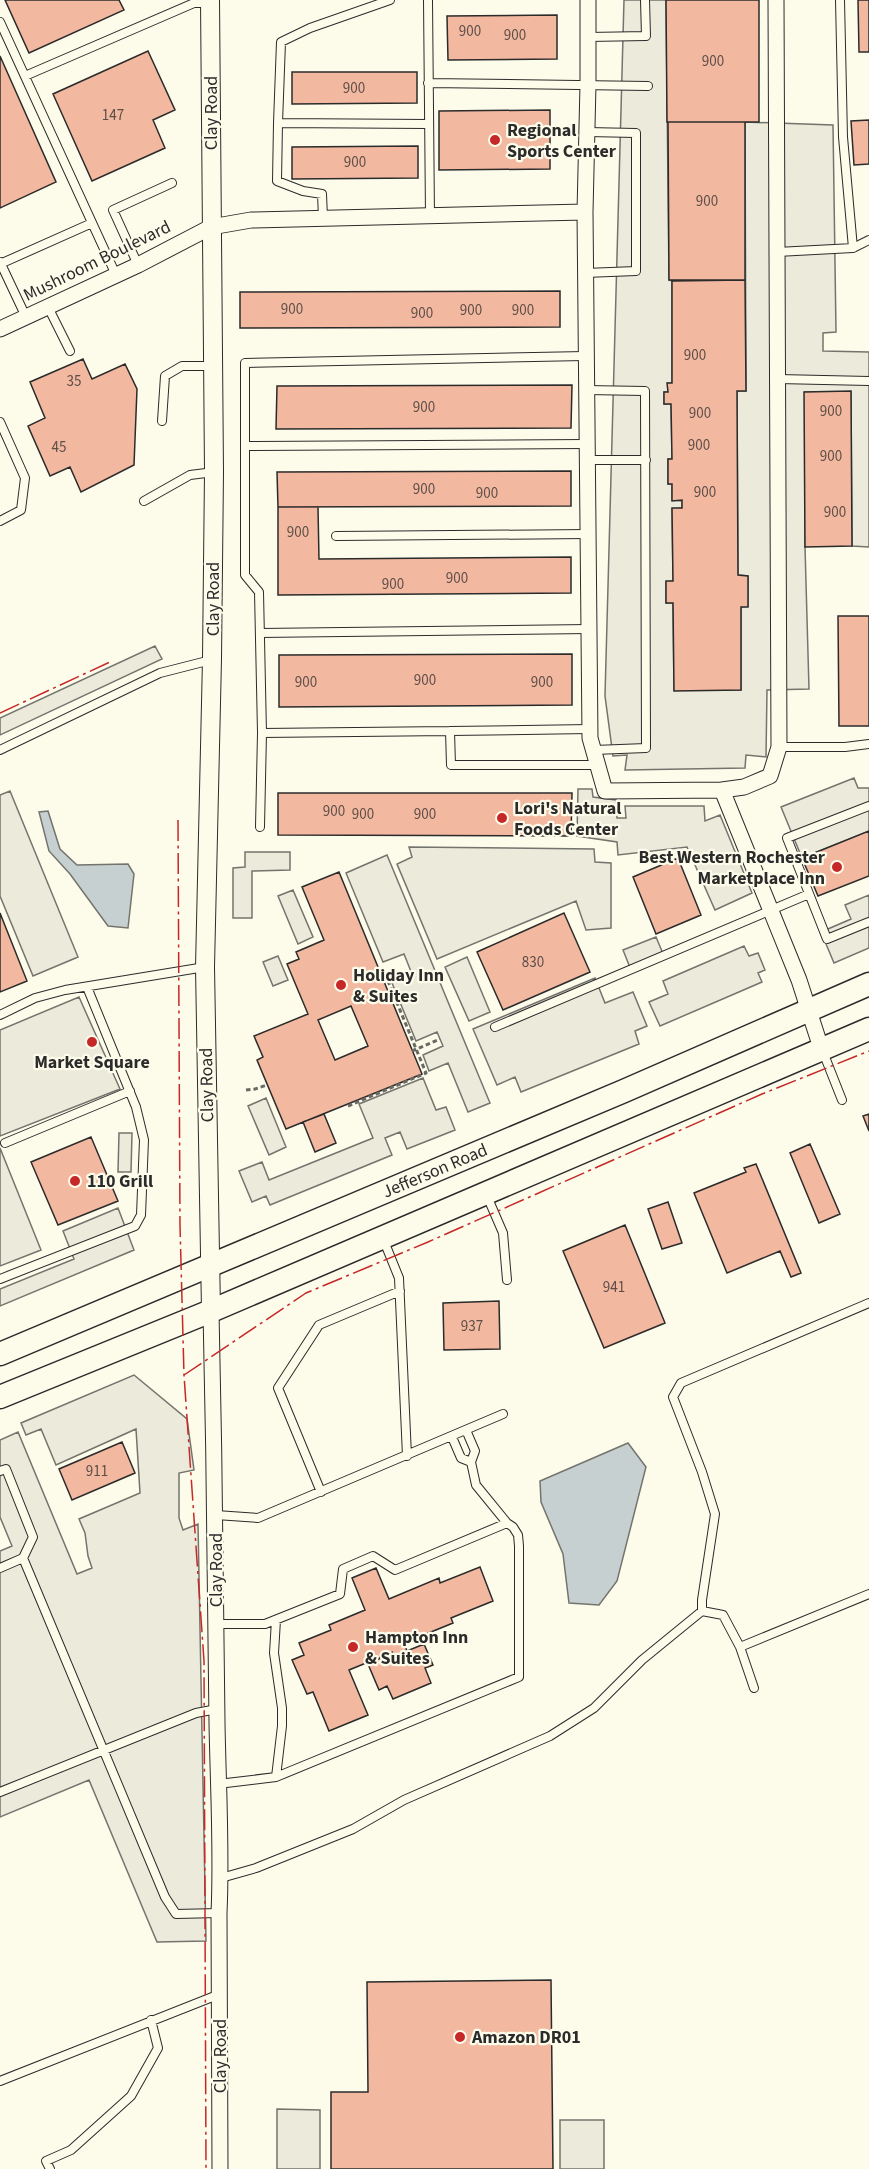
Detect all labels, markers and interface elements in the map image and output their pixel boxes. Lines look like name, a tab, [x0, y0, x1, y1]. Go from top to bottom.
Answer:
house number: 900	[459, 21, 481, 42]
house number: 900	[504, 25, 526, 46]
house number: 900	[702, 51, 724, 72]
street label: Clay Road	[199, 76, 224, 150]
house number: 900	[343, 78, 365, 99]
house number: 147	[102, 105, 124, 126]
place label: Regional Sports Center	[507, 118, 617, 164]
marker: Regional Sports Center	[488, 133, 502, 147]
house number: 900	[344, 152, 366, 173]
house number: 900	[696, 191, 718, 212]
street label: Mushroom Boulevard	[19, 214, 175, 308]
house number: 900	[281, 299, 303, 320]
house number: 900	[460, 300, 482, 321]
house number: 900	[512, 300, 534, 321]
house number: 900	[411, 303, 433, 324]
house number: 900	[684, 345, 706, 366]
house number: 35	[67, 371, 81, 392]
house number: 900	[413, 397, 435, 418]
house number: 900	[820, 401, 842, 422]
house number: 900	[689, 403, 711, 424]
house number: 900	[688, 435, 710, 456]
house number: 45	[52, 437, 66, 458]
house number: 900	[820, 446, 842, 467]
house number: 900	[413, 479, 435, 500]
house number: 900	[694, 482, 716, 503]
house number: 900	[476, 483, 498, 504]
house number: 900	[824, 502, 846, 523]
house number: 900	[287, 522, 309, 543]
street label: Clay Road	[201, 562, 226, 636]
house number: 900	[446, 568, 468, 589]
house number: 900	[382, 574, 404, 595]
house number: 900	[414, 670, 436, 691]
house number: 900	[295, 672, 317, 693]
house number: 900	[531, 672, 553, 693]
place label: Lori's Natural Foods Center	[514, 796, 621, 842]
house number: 900	[323, 801, 345, 822]
house number: 900	[352, 804, 374, 825]
house number: 900	[414, 804, 436, 825]
marker: Lori's Natural Foods Center	[495, 811, 509, 825]
place label: Best Western Rochester Marketplace Inn	[639, 845, 826, 891]
marker: Best Western Rochester Marketplace Inn	[830, 860, 844, 874]
house number: 830	[522, 952, 544, 973]
place label: Holiday Inn & Suites	[353, 963, 444, 1009]
marker: Holiday Inn & Suites	[334, 978, 348, 992]
marker: Market Square	[85, 1035, 99, 1049]
street label: Clay Road	[194, 1047, 220, 1123]
place label: Market Square	[34, 1050, 150, 1075]
street label: Jefferson Road	[378, 1138, 492, 1204]
place label: 110 Grill	[87, 1169, 153, 1194]
marker: 110 Grill	[68, 1174, 82, 1188]
house number: 941	[603, 1277, 625, 1298]
house number: 937	[461, 1316, 483, 1337]
house number: 911	[86, 1461, 108, 1482]
street label: Clay Road	[204, 1533, 229, 1607]
place label: Hampton Inn & Suites	[365, 1625, 468, 1671]
marker: Hampton Inn & Suites	[346, 1640, 360, 1654]
street label: Clay Road	[208, 2019, 233, 2093]
place label: Amazon DR01	[471, 2025, 581, 2050]
marker: Amazon DR01	[453, 2030, 467, 2044]

